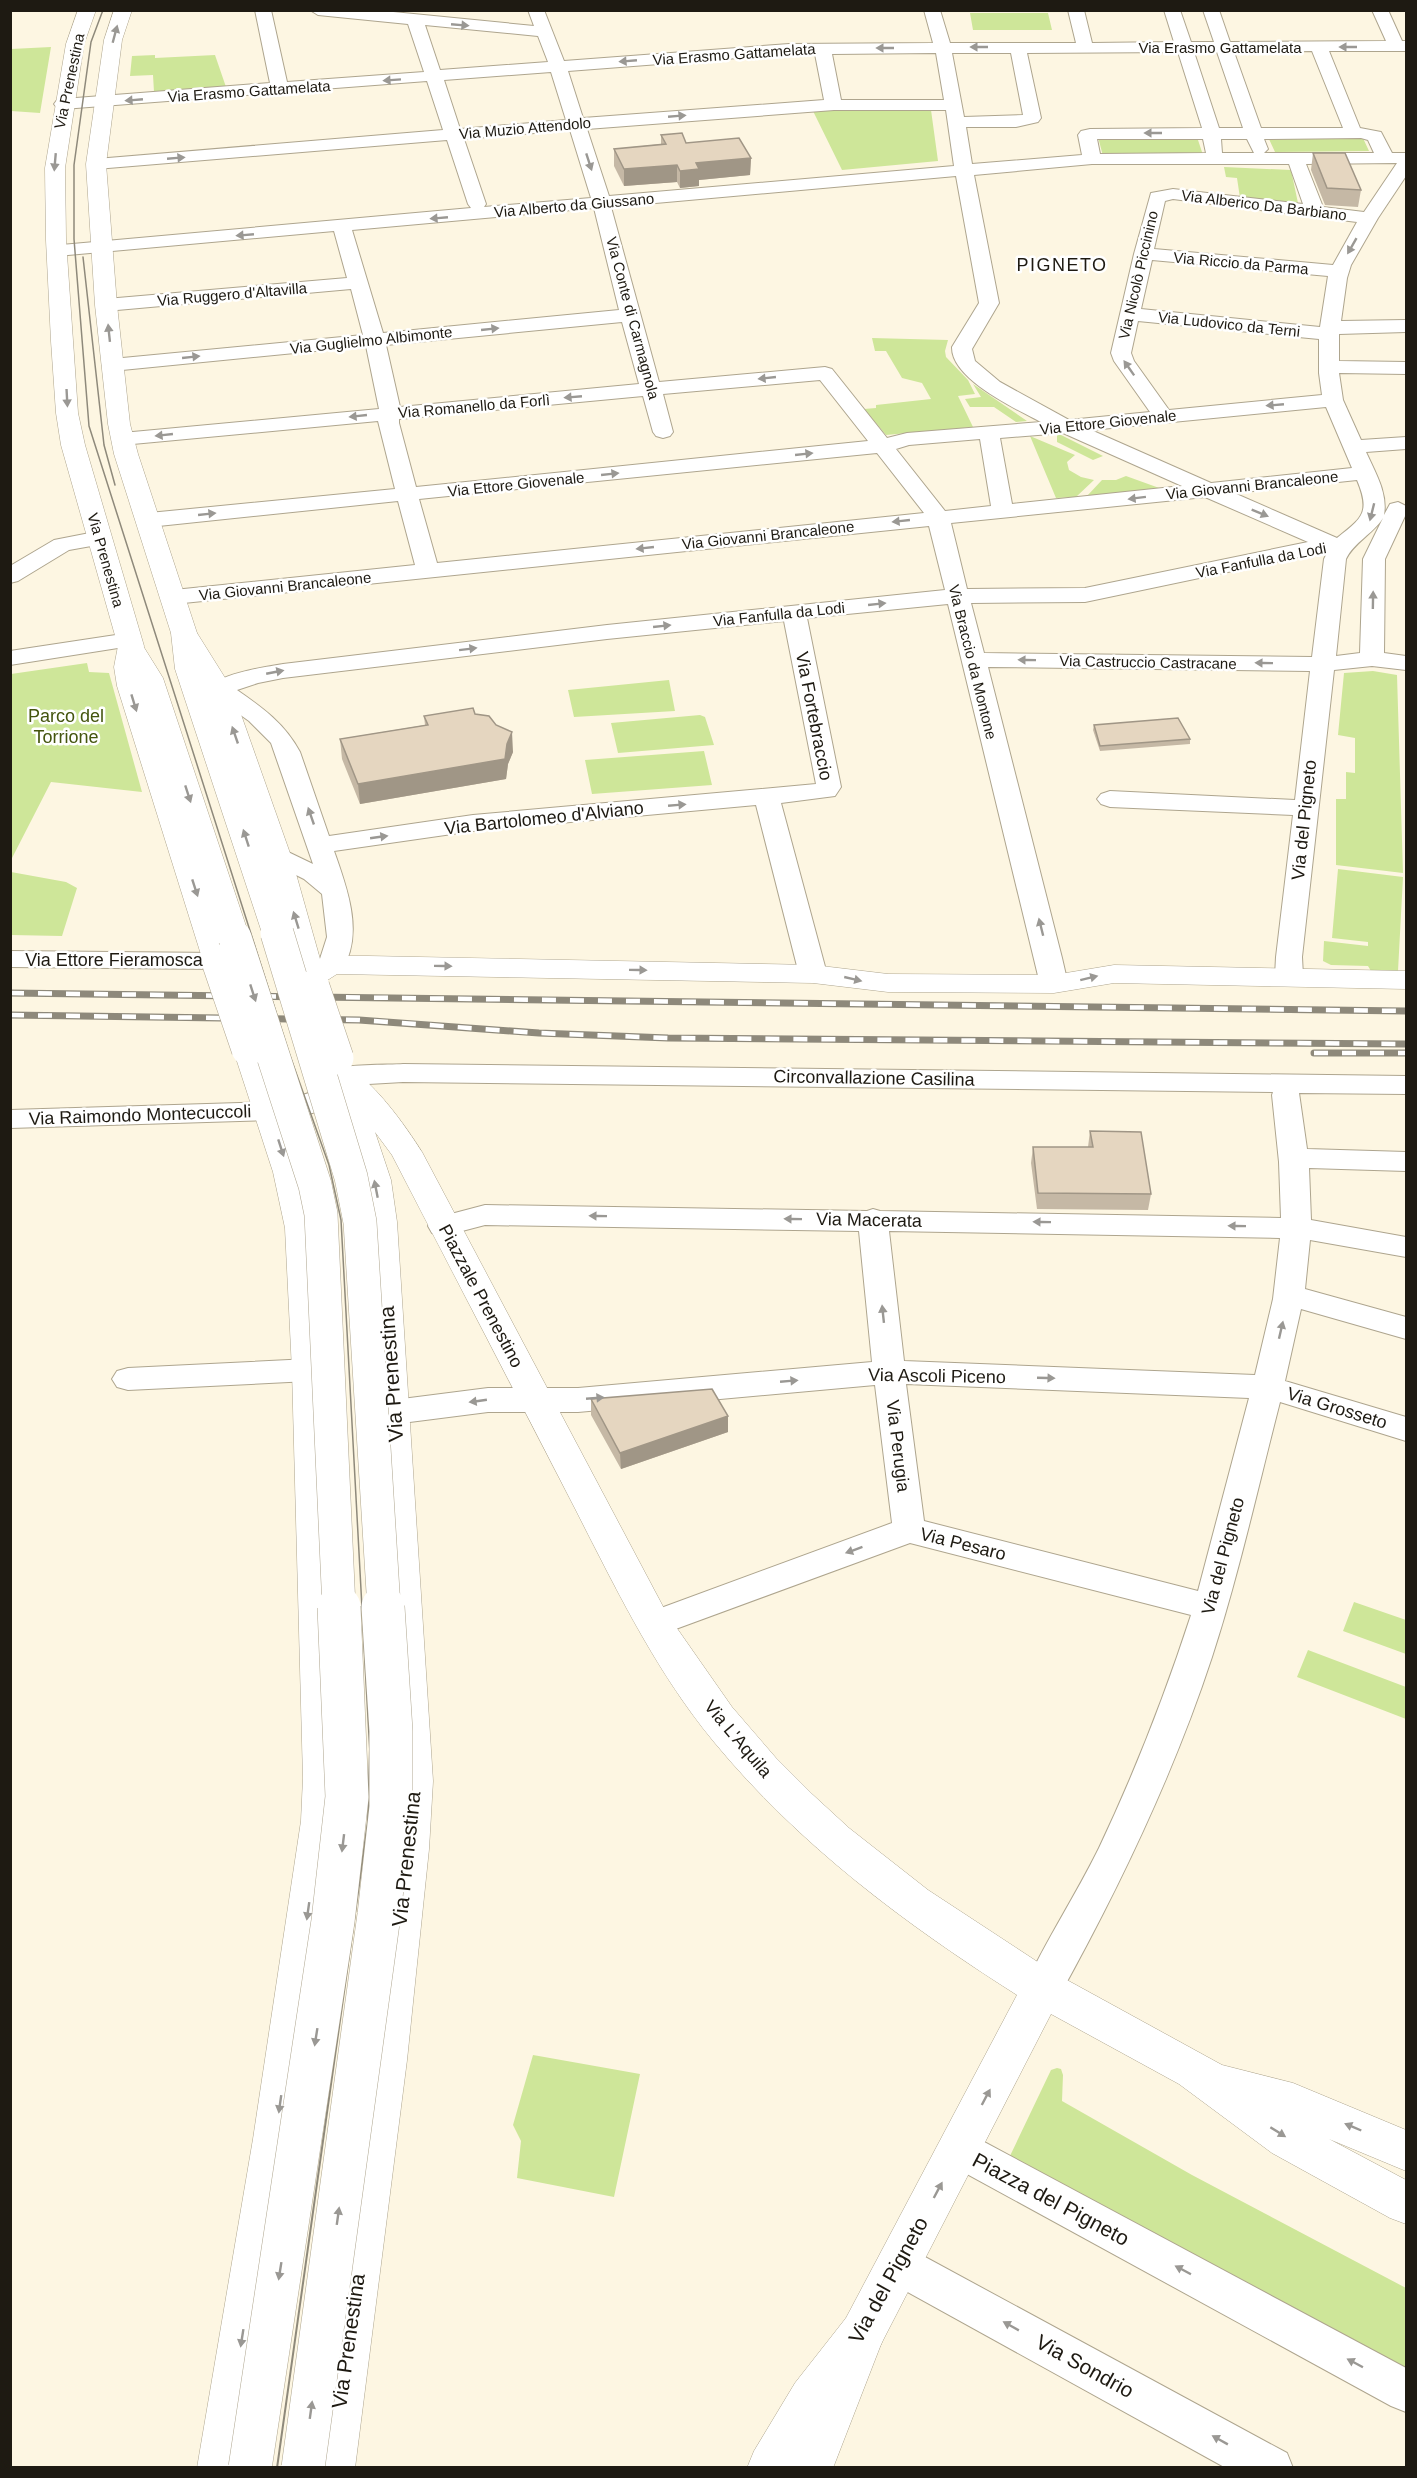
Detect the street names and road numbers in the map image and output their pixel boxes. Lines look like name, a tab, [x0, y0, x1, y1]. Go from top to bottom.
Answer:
street label: Via Prenestina	[51, 31, 88, 130]
street label: Via Erasmo Gattamelata	[1138, 39, 1302, 56]
street label: Via Erasmo Gattamelata	[652, 40, 817, 68]
street label: Via Erasmo Gattamelata	[167, 77, 332, 105]
street label: Via Muzio Attendolo	[458, 114, 592, 142]
street label: Via Alberico Da Barbiano	[1180, 186, 1348, 224]
street label: Via Alberto da Giussano	[493, 190, 655, 220]
street label: Via Nicolò Piccinino	[1115, 209, 1161, 341]
street label: Via Conte di Carmagnola	[603, 235, 663, 402]
street label: Via Riccio da Parma	[1173, 249, 1310, 277]
street label: Via Ruggero d'Altavilla	[156, 279, 308, 309]
street label: Via Ludovico da Terni	[1157, 308, 1301, 340]
street label: Via Guglielmo Albimonte	[289, 323, 453, 357]
street label: Via Romanello da Forlì	[397, 391, 551, 421]
street label: Via Ettore Giovenale	[1039, 406, 1177, 438]
street label: Via Giovanni Brancaleone	[1165, 467, 1339, 503]
street label: Via Ettore Giovenale	[447, 468, 585, 500]
street label: Via Prenestina	[84, 511, 128, 610]
street label: Via Giovanni Brancaleone	[681, 517, 855, 553]
street label: Via Fanfulla da Lodi	[1194, 539, 1328, 581]
street label: Via Giovanni Brancaleone	[198, 568, 372, 604]
street label: Via Braccio da Montone	[946, 583, 1000, 741]
street label: Via Fanfulla da Lodi	[712, 599, 846, 629]
street label: Via Fortebraccio	[792, 650, 836, 782]
street label: Via Castruccio Castracane	[1059, 652, 1237, 672]
street label: Via del Pigneto	[1288, 759, 1320, 881]
street label: Via Bartolomeo d'Alviano	[443, 798, 645, 838]
street label: Via Ettore Fieramosca	[25, 950, 204, 970]
street label: Circonvallazione Casilina	[773, 1066, 976, 1090]
street label: Via Raimondo Montecuccoli	[28, 1101, 252, 1129]
street label: Via Macerata	[816, 1209, 923, 1231]
street label: Piazzale Prenestino	[435, 1221, 527, 1371]
street label: Via Prenestina	[375, 1305, 407, 1443]
street label: Via Ascoli Piceno	[868, 1365, 1006, 1387]
street label: Via Grosseto	[1284, 1383, 1390, 1433]
street label: Via Perugia	[882, 1399, 914, 1494]
street label: Via del Pigneto	[1198, 1495, 1248, 1617]
street label: Via Pesaro	[918, 1524, 1008, 1564]
street label: Via L'Aquila	[700, 1696, 777, 1782]
street label: Via Prenestina	[387, 1790, 425, 1928]
street label: Piazza del Pigneto	[969, 2148, 1133, 2250]
street label: Via del Pigneto	[844, 2213, 932, 2347]
street label: Via Prenestina	[327, 2272, 369, 2410]
street label: Via Sondrio	[1032, 2330, 1138, 2402]

